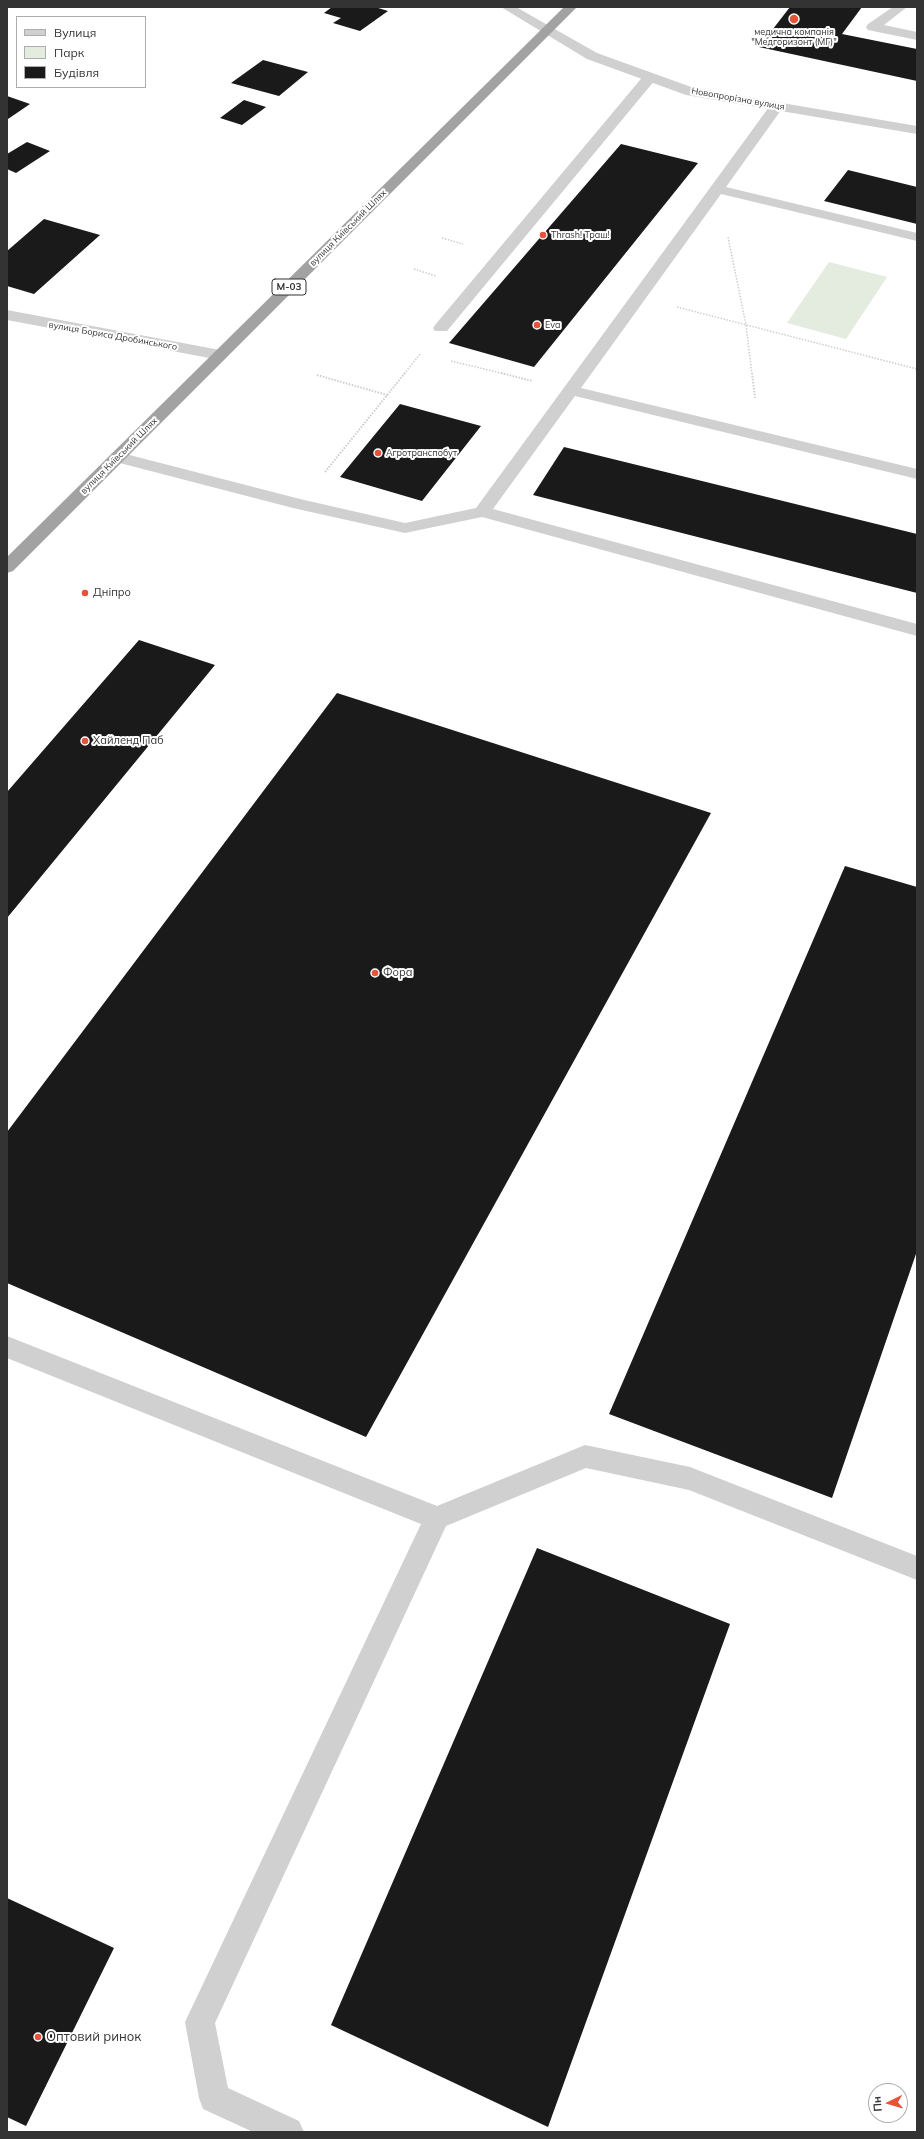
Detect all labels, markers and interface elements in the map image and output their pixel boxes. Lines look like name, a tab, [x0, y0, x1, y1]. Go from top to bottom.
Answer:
marker: медична компанія "Медгоризонт (МГ)"	[788, 13, 800, 25]
legend	[16, 16, 146, 88]
text: Вулиця	[54, 25, 96, 40]
place label: медична компанія "Медгоризонт (МГ)"	[751, 27, 837, 48]
text: Парк	[54, 45, 84, 60]
text: Будівля	[54, 65, 99, 80]
street label: Новопрорізна вулиця	[690, 85, 786, 113]
street label: вулиця Київський Шлях	[307, 187, 389, 269]
marker: Thrash! Траш!	[538, 230, 548, 240]
place label: Thrash! Траш!	[551, 230, 610, 240]
road number: М-03	[272, 279, 306, 295]
street label: вулиця Бориса Дробинського	[48, 319, 178, 353]
marker: Eva	[532, 320, 542, 330]
place label: Eva	[545, 320, 560, 330]
street label: вулиця Київський Шлях	[78, 415, 160, 497]
marker: Агротранспобут	[373, 448, 383, 458]
place label: Агротранспобут	[386, 448, 457, 458]
place label: Дніпро	[93, 586, 131, 600]
marker: Дніпро	[80, 588, 90, 598]
place label: Хайленд Паб	[93, 734, 164, 748]
marker: Хайленд Паб	[80, 736, 90, 746]
place label: Фора	[383, 966, 412, 980]
marker: Фора	[370, 968, 380, 978]
place label: Оптовий ринок	[46, 2029, 141, 2045]
marker: Оптовий ринок	[33, 2032, 43, 2042]
north arrow	[868, 2083, 908, 2123]
text: Пн	[869, 2096, 885, 2112]

